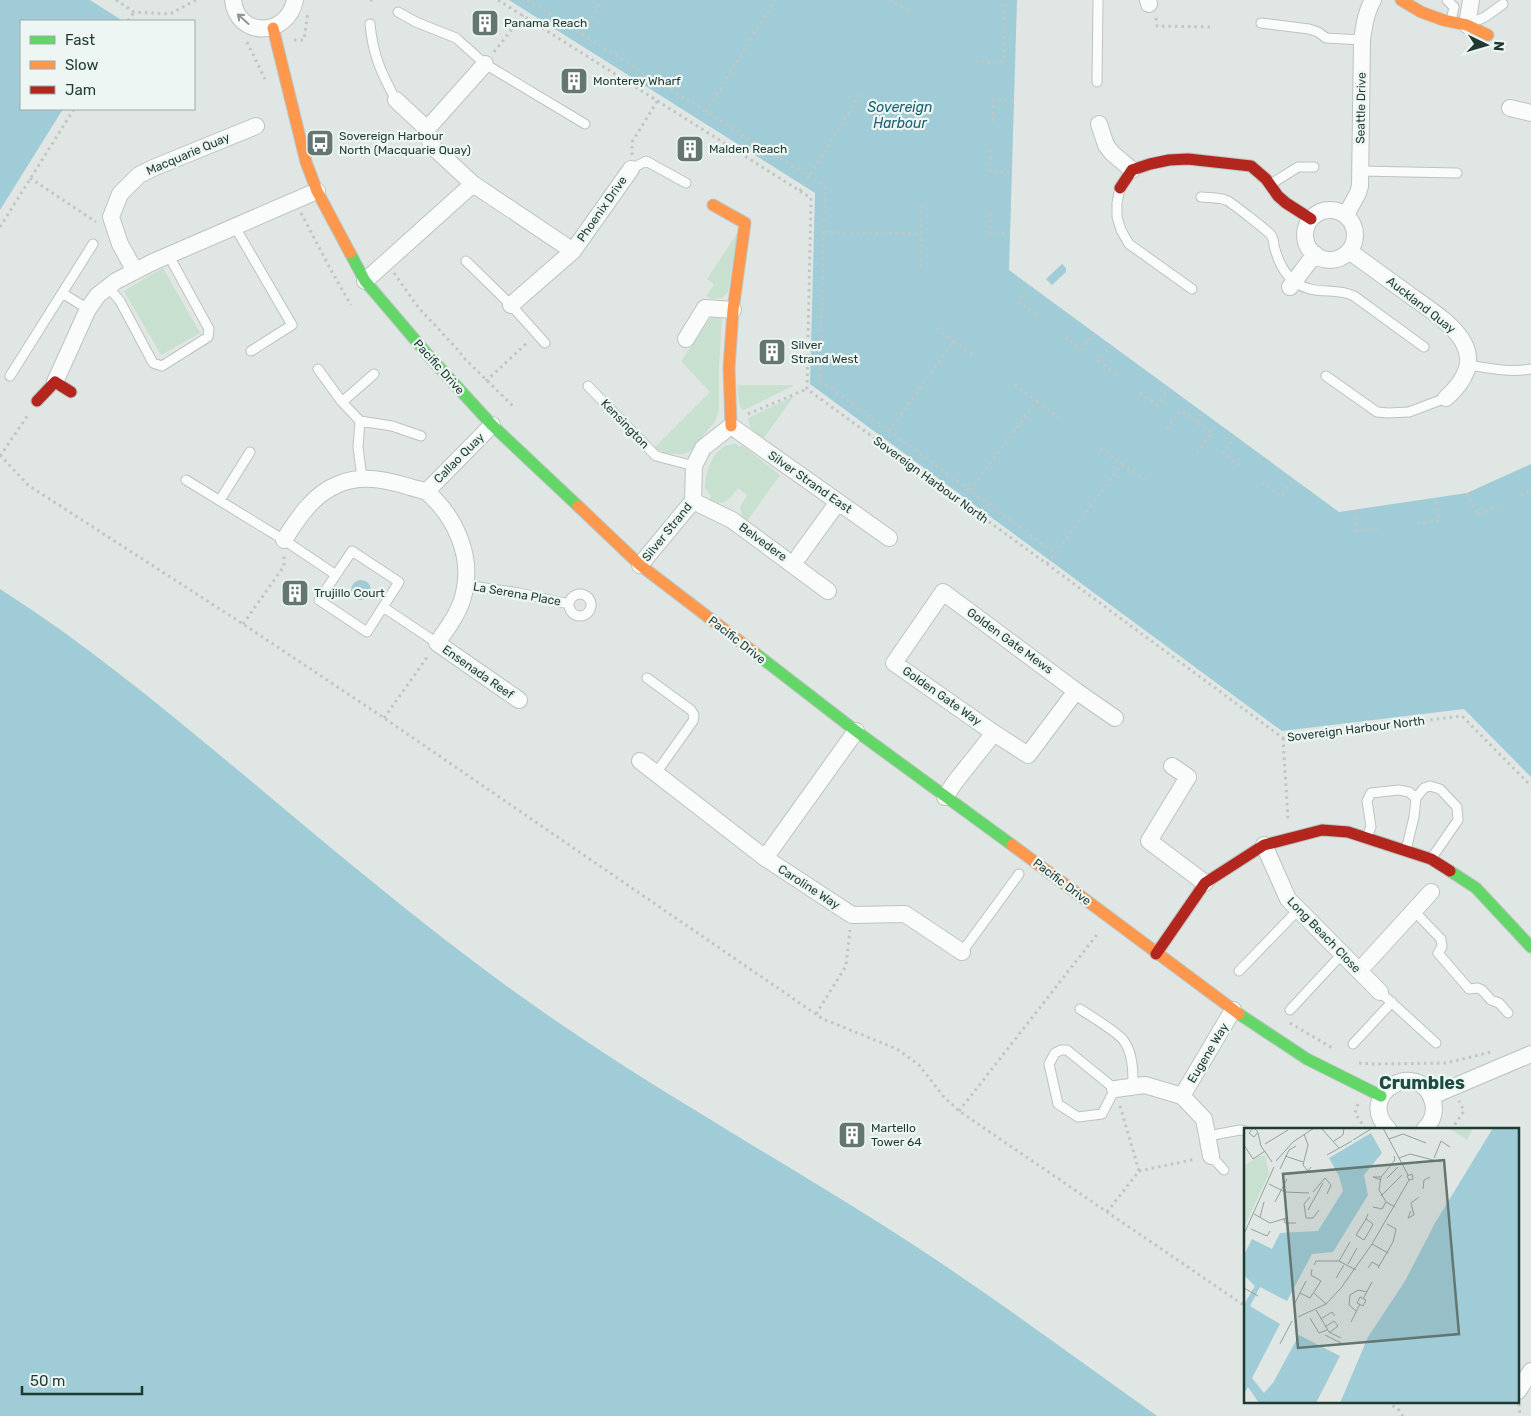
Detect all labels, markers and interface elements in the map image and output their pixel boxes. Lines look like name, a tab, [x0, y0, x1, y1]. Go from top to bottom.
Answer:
building icon: Panama Reach	[470, 8, 500, 38]
one-way arrow	[237, 13, 249, 25]
place label: Panama Reach	[504, 16, 587, 30]
legend	[20, 20, 195, 110]
north arrow	[1461, 20, 1511, 70]
text: Fast	[65, 31, 95, 49]
text: N	[1490, 40, 1507, 52]
text: Slow	[65, 56, 98, 74]
building icon: Monterey Wharf	[559, 66, 589, 96]
street label: Seattle Drive	[1353, 72, 1369, 144]
place label: Monterey Wharf	[593, 74, 681, 88]
text: Jam	[65, 81, 96, 99]
water label: Sovereign Harbour	[868, 99, 932, 132]
bus stop icon: Sovereign Harbour North (Macquarie Quay)	[305, 128, 335, 158]
place label: Sovereign Harbour North (Macquarie Quay)	[339, 129, 471, 157]
street label: Macquarie Quay	[144, 130, 232, 178]
building icon: Malden Reach	[675, 134, 705, 164]
place label: Malden Reach	[709, 142, 787, 156]
street label: Phoenix Drive	[574, 173, 630, 245]
street label: Auckland Quay	[1384, 274, 1458, 336]
street label: Pacific Drive	[411, 337, 467, 397]
building icon: Silver Strand West	[757, 337, 787, 367]
place label: Silver Strand West	[791, 338, 859, 366]
street label: Kensington	[598, 396, 652, 452]
street label: Callao Quay	[431, 430, 487, 486]
street label: Sovereign Harbour North	[871, 434, 991, 526]
street label: Silver Strand East	[765, 448, 855, 516]
street label: Silver Strand	[639, 500, 695, 564]
street label: Belvedere	[736, 520, 790, 564]
building icon: Trujillo Court	[280, 578, 310, 608]
street label: La Serena Place	[472, 579, 562, 609]
place label: Trujillo Court	[314, 586, 385, 600]
street label: Golden Gate Mews	[964, 605, 1056, 677]
street label: Pacific Drive	[706, 613, 769, 667]
street label: Ensenada Reef	[440, 642, 517, 702]
street label: Golden Gate Way	[900, 663, 985, 729]
street label: Sovereign Harbour North	[1286, 714, 1426, 744]
street label: Pacific Drive	[1030, 856, 1094, 908]
street label: Caroline Way	[775, 862, 843, 912]
street label: Long Beach Close	[1284, 894, 1364, 976]
street label: Eugene Way	[1185, 1020, 1232, 1086]
district label: Crumbles	[1379, 1072, 1465, 1094]
building icon: Martello Tower 64	[837, 1120, 867, 1150]
place label: Martello Tower 64	[871, 1121, 922, 1149]
inset map	[1244, 1128, 1518, 1404]
scale bar	[22, 1364, 142, 1396]
text: 50 m	[30, 1372, 65, 1390]

